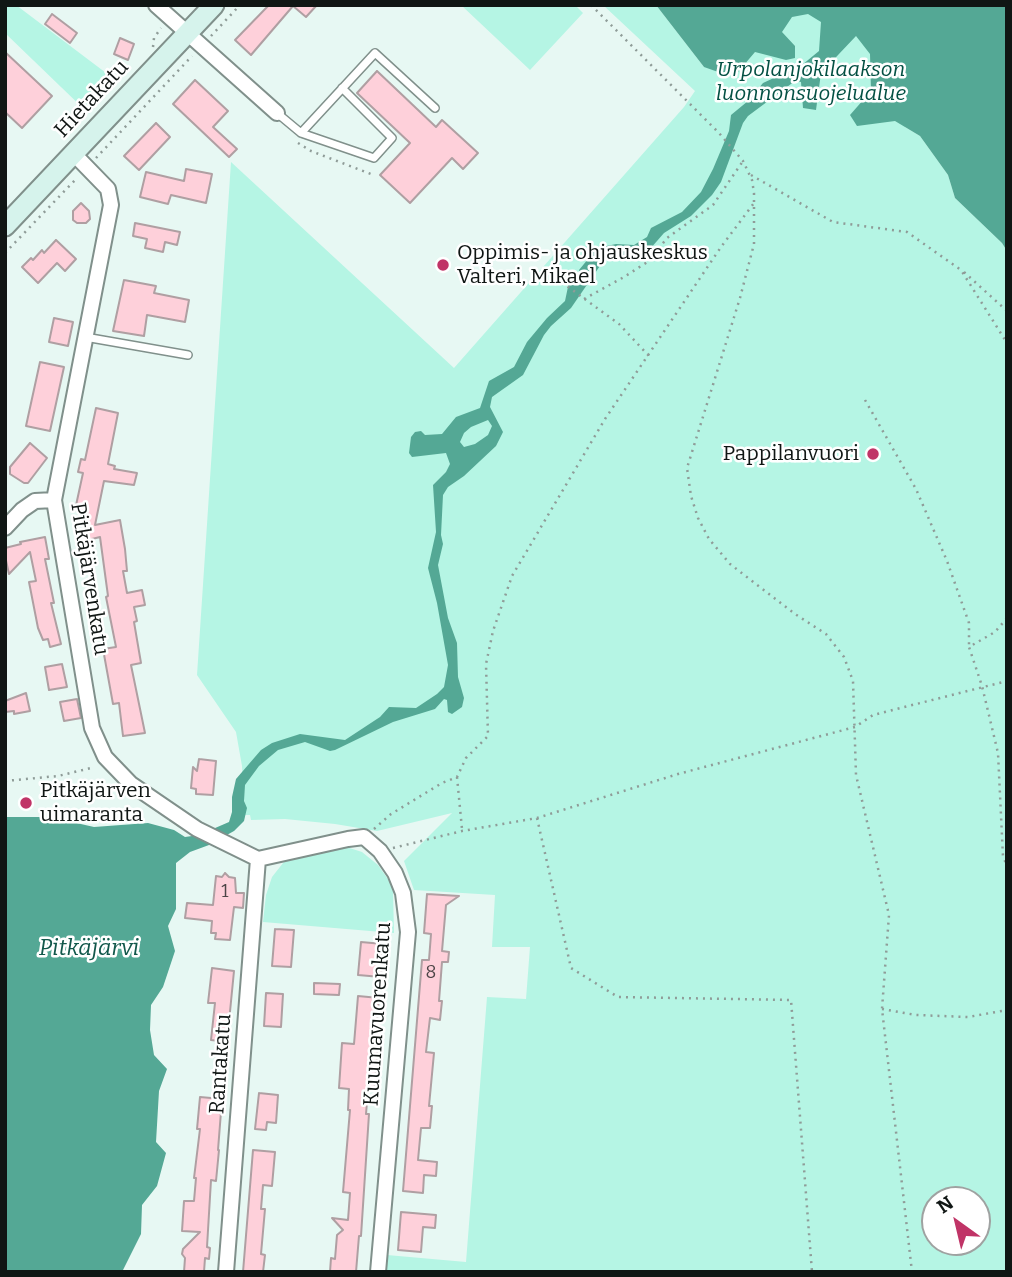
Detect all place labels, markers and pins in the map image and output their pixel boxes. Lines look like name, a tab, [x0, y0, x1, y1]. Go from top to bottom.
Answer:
place label: Oppimis- ja ohjauskeskus Valteri, Mikael	[457, 240, 708, 290]
marker: Oppimis- ja ohjauskeskus Valteri, Mikael	[435, 257, 451, 273]
place label: Pappilanvuori	[723, 441, 859, 467]
marker: Pappilanvuori	[865, 446, 881, 462]
place label: Pitkäjärven uimaranta	[40, 778, 151, 828]
marker: Pitkäjärven uimaranta	[18, 795, 34, 811]

